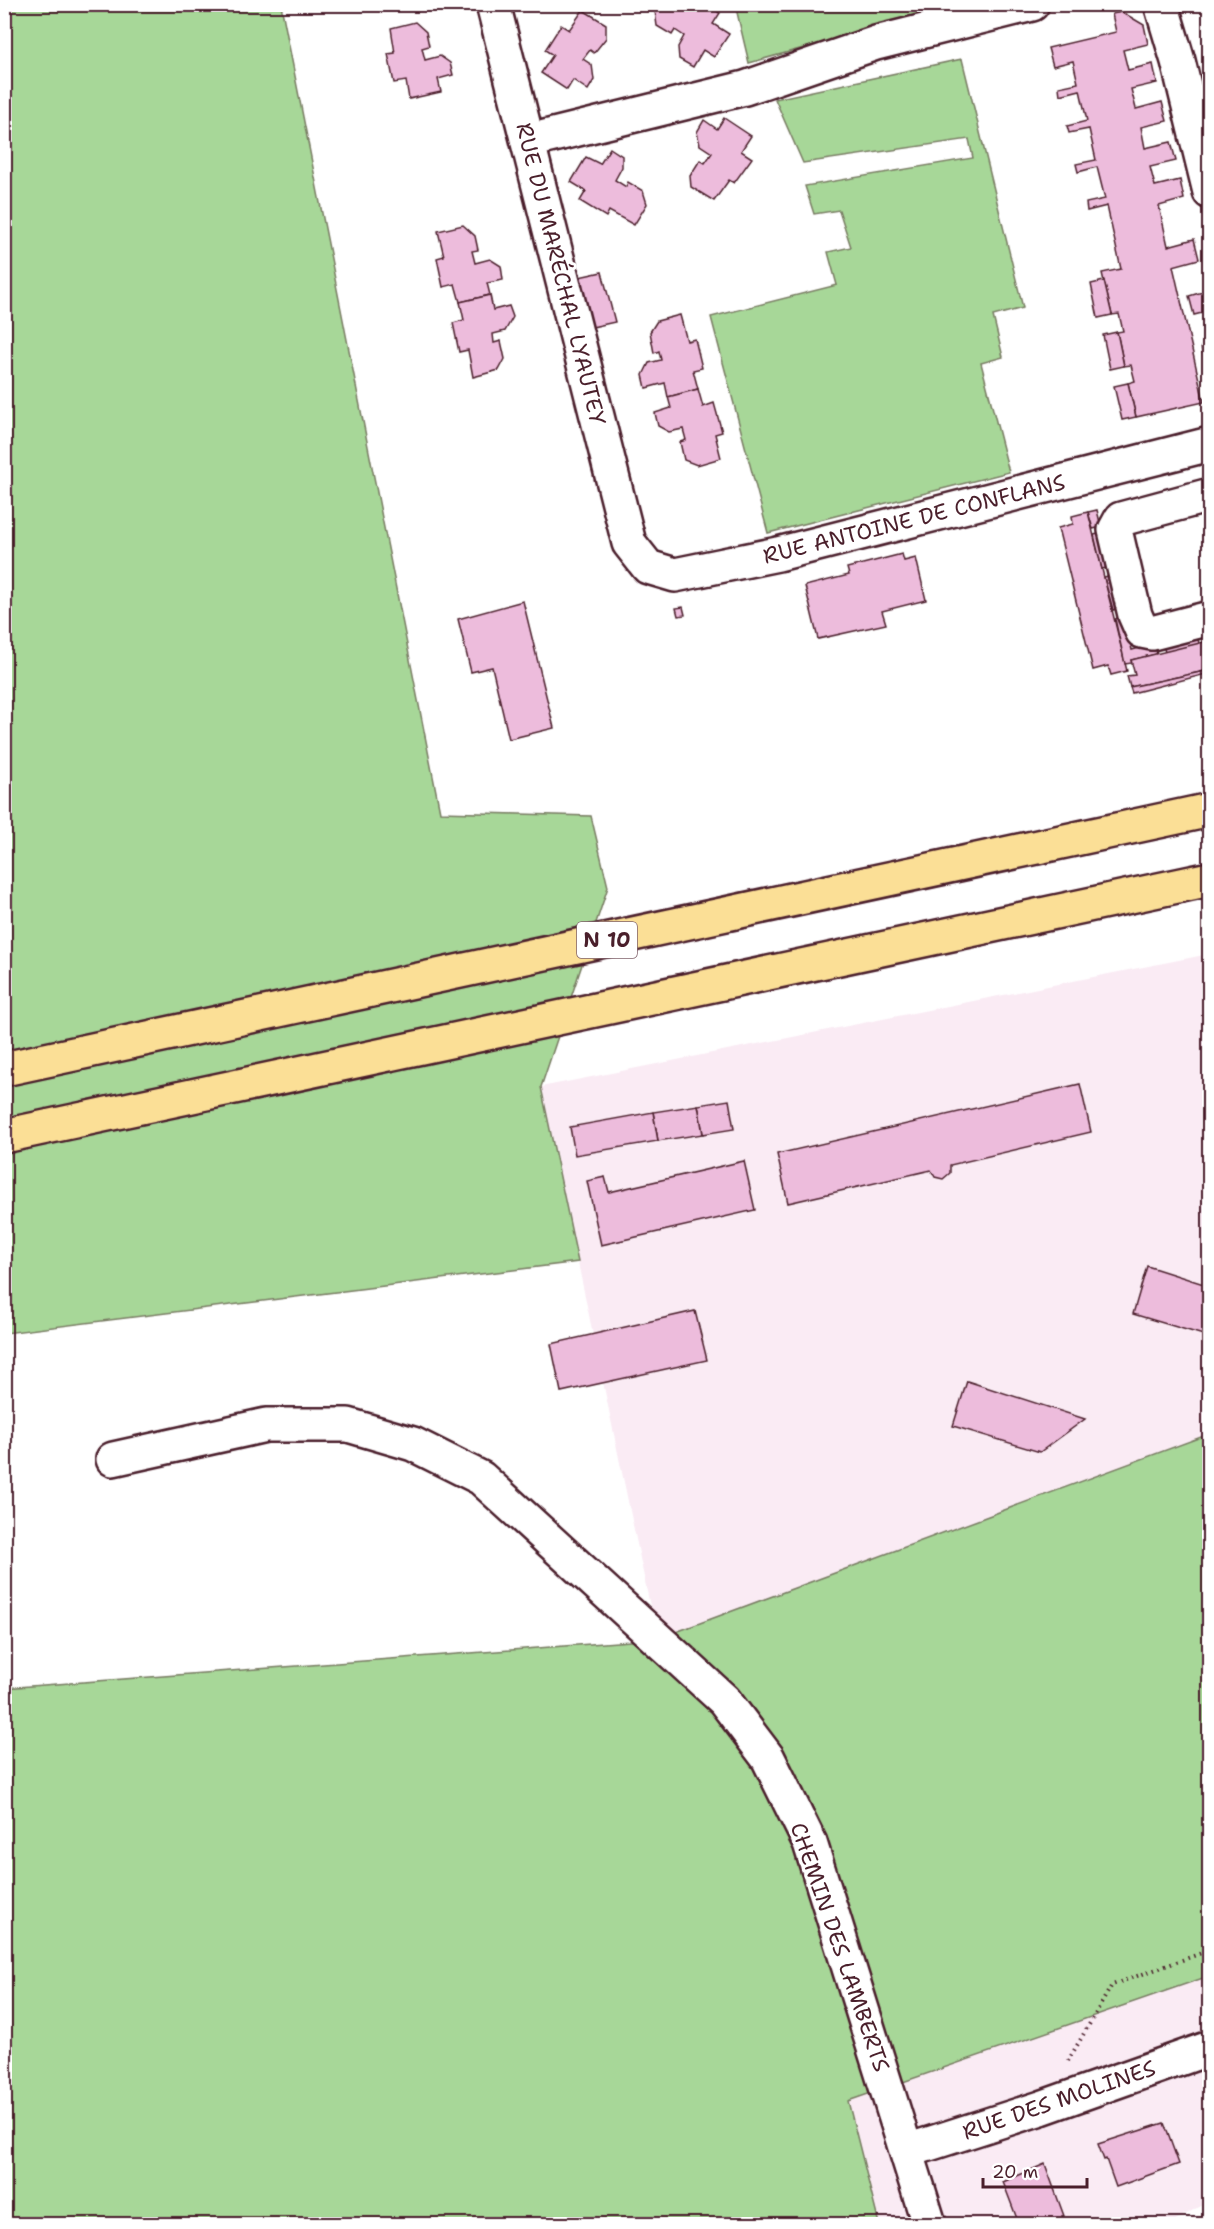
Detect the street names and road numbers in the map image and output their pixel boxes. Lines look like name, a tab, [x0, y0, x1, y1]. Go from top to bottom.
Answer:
street label: RUE DU MARÉCHAL LYAUTEY	[509, 120, 613, 428]
street label: RUE ANTOINE DE CONFLANS	[760, 467, 1068, 571]
road number: N 10	[577, 922, 637, 958]
street label: CHEMIN DES LAMBERTS	[784, 1819, 896, 2075]
street label: RUE DES MOLINES	[959, 2053, 1159, 2147]

